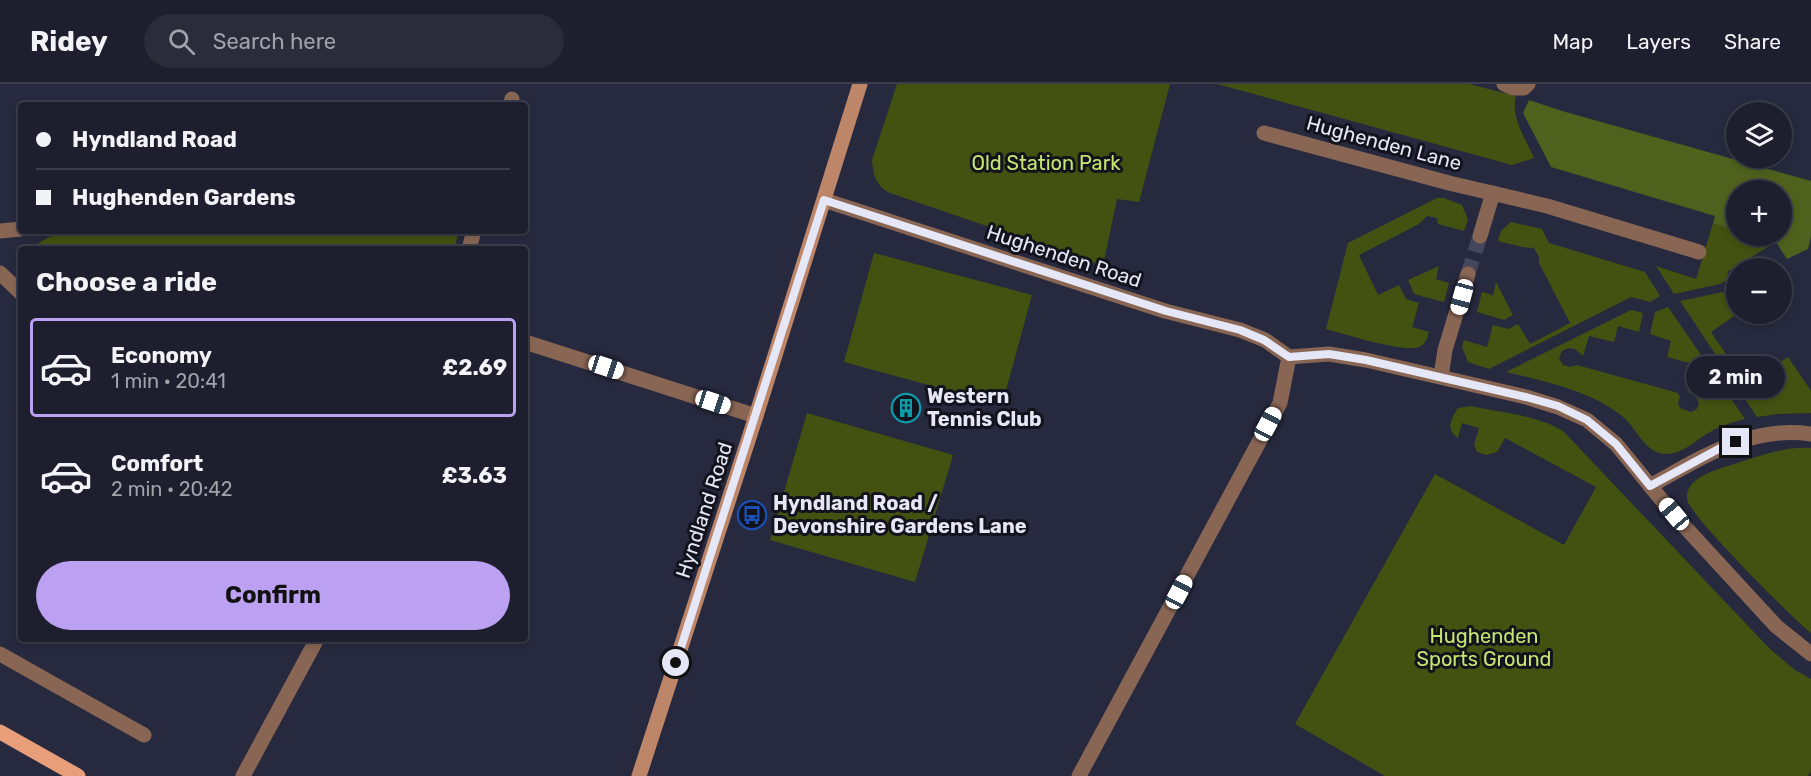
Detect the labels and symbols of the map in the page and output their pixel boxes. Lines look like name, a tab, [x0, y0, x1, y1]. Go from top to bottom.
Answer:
street label: Hughenden Lane	[1304, 111, 1464, 175]
park label: Old Station Park	[971, 151, 1121, 175]
street label: Hughenden Road	[984, 220, 1144, 292]
car	[1449, 277, 1475, 317]
car	[586, 353, 626, 381]
callout: 2 min	[1686, 355, 1786, 397]
place label: Western Tennis Club	[927, 384, 1042, 431]
car	[693, 388, 733, 416]
building icon: Western Tennis Club	[890, 392, 922, 424]
car	[1252, 404, 1284, 444]
route end	[1722, 428, 1749, 455]
street label: Hyndland Road	[671, 439, 737, 581]
place label: Hyndland Road / Devonshire Gardens Lane	[773, 491, 1027, 538]
car	[1656, 494, 1692, 534]
bus stop icon: Hyndland Road / Devonshire Gardens Lane	[736, 499, 768, 531]
car	[1163, 572, 1195, 612]
park label: Hughenden Sports Ground	[1417, 624, 1551, 671]
route start	[662, 649, 689, 676]

